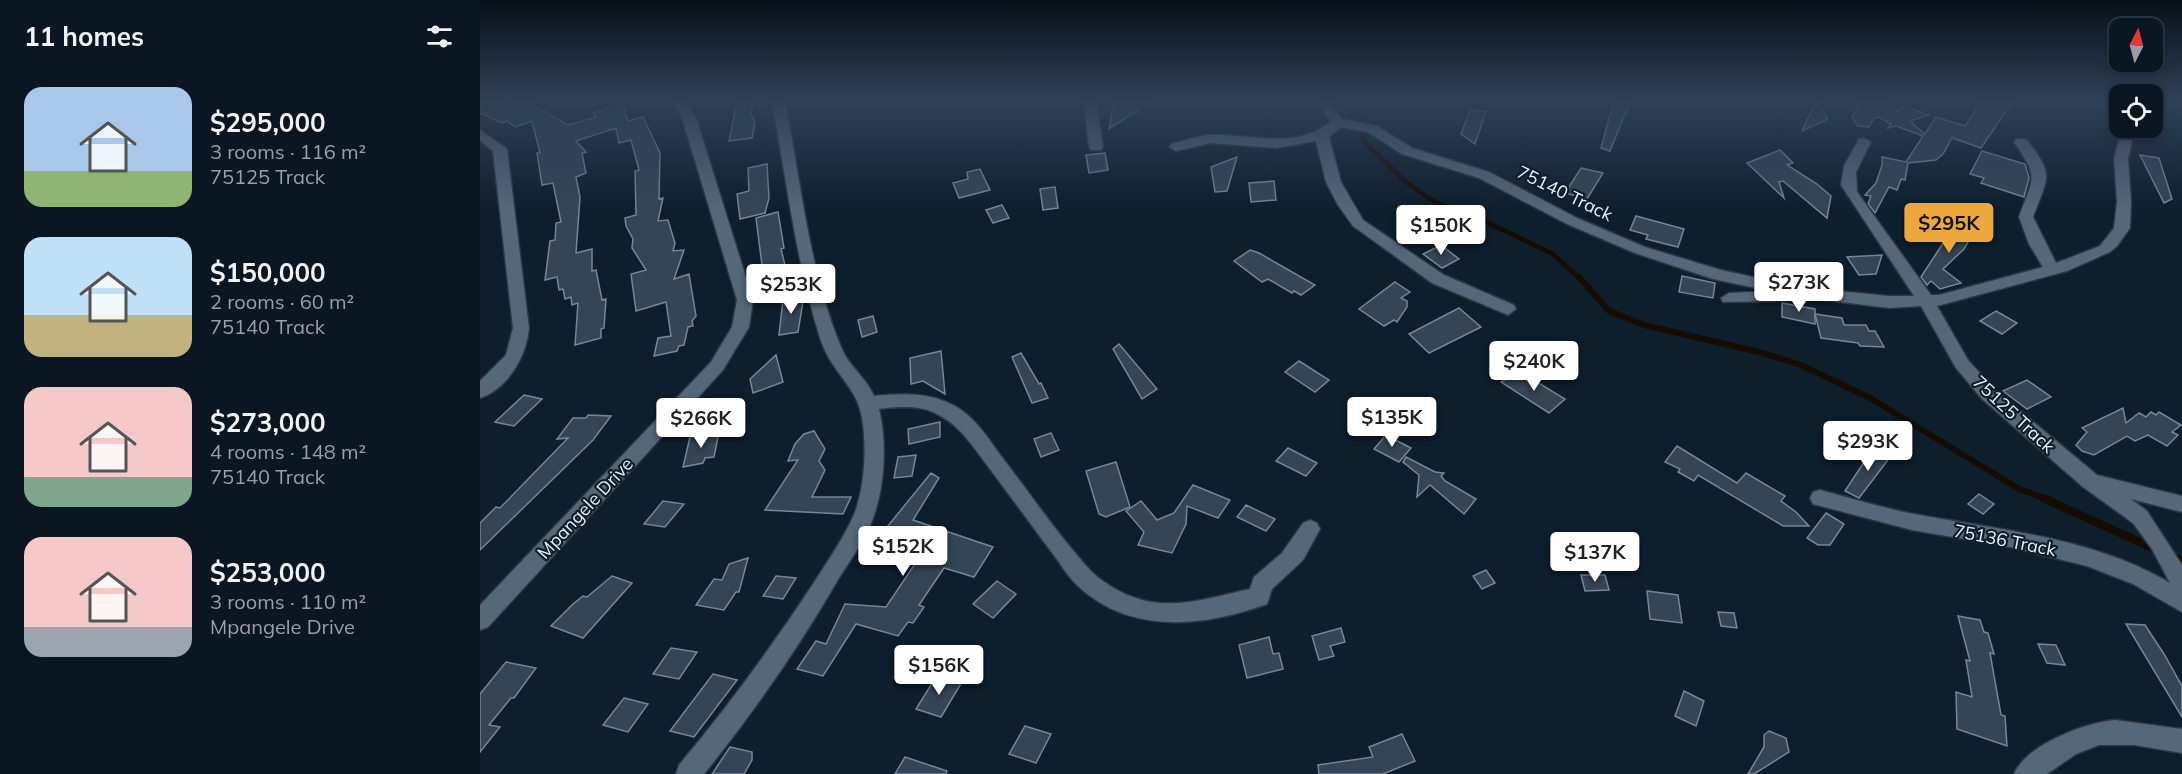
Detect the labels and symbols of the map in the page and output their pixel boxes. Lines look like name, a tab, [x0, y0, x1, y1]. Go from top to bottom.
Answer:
north arrow	[2109, 18, 2163, 72]
street label: 75140 Track	[1513, 160, 1617, 226]
pin: $295K	[1907, 203, 1991, 254]
pin: $150K	[1399, 205, 1483, 256]
pin: $273K	[1757, 262, 1841, 313]
pin: $253K	[749, 264, 833, 315]
pin: $240K	[1492, 341, 1576, 392]
street label: 75125 Track	[1968, 370, 2060, 458]
pin: $135K	[1350, 397, 1434, 448]
pin: $266K	[659, 398, 743, 449]
pin: $293K	[1826, 421, 1910, 472]
street label: Mpangele Drive	[532, 452, 638, 564]
street label: 75136 Track	[1952, 519, 2059, 561]
pin: $152K	[861, 526, 945, 577]
pin: $137K	[1553, 532, 1637, 583]
pin: $156K	[897, 645, 981, 696]

